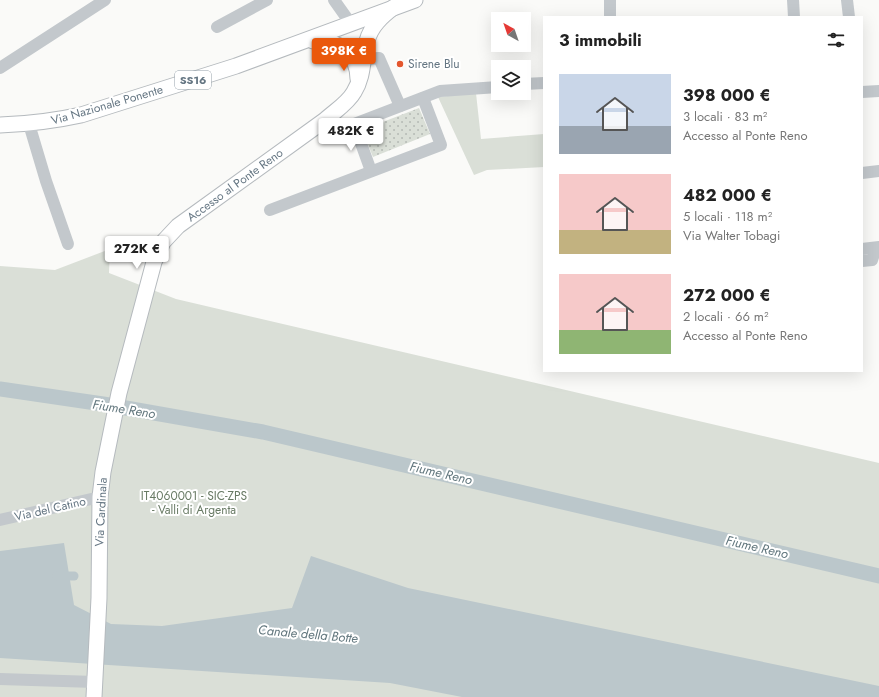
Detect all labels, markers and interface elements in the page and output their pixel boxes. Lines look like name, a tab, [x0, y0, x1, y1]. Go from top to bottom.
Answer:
north arrow	[491, 12, 531, 52]
map controls	[491, 12, 531, 100]
text: 3 immobili	[559, 28, 642, 52]
icon: filters	[825, 29, 847, 51]
pin: 398K €	[311, 38, 377, 72]
text: 398K €	[321, 41, 367, 60]
place label: Sirene Blu	[408, 55, 460, 73]
marker: Sirene Blu	[395, 59, 405, 69]
button: layers	[491, 60, 531, 100]
road number: SS16	[175, 71, 211, 89]
street label: Via Nazionale Ponente	[49, 80, 165, 130]
text: 398 000 €	[683, 83, 771, 107]
icon: home	[591, 90, 639, 138]
text: 3 locali · 83 m²	[683, 107, 767, 126]
pin: 482K €	[318, 118, 384, 152]
text: 482K €	[327, 121, 375, 140]
text: Accesso al Ponte Reno	[683, 126, 808, 145]
street label: Accesso al Ponte Reno	[183, 144, 287, 226]
text: 482 000 €	[683, 183, 772, 207]
icon: home	[591, 190, 639, 238]
text: 5 locali · 118 m²	[683, 207, 772, 226]
text: Via Walter Tobagi	[683, 226, 780, 245]
pin: 272K €	[104, 236, 170, 270]
text: 272K €	[114, 239, 160, 258]
text: 272 000 €	[683, 283, 771, 307]
icon: home	[591, 290, 639, 338]
text: 2 locali · 66 m²	[683, 307, 768, 326]
text: Accesso al Ponte Reno	[683, 326, 808, 345]
water label: Fiume Reno	[91, 395, 157, 423]
water label: Fiume Reno	[408, 457, 474, 489]
street label: Via Cardinala	[90, 477, 112, 547]
park label: IT4060001 - SIC-ZPS - Valli di Argenta	[141, 487, 248, 519]
street label: Via del Catino	[13, 492, 88, 526]
water label: Fiume Reno	[724, 531, 790, 563]
water label: Canale della Botte	[257, 620, 359, 648]

